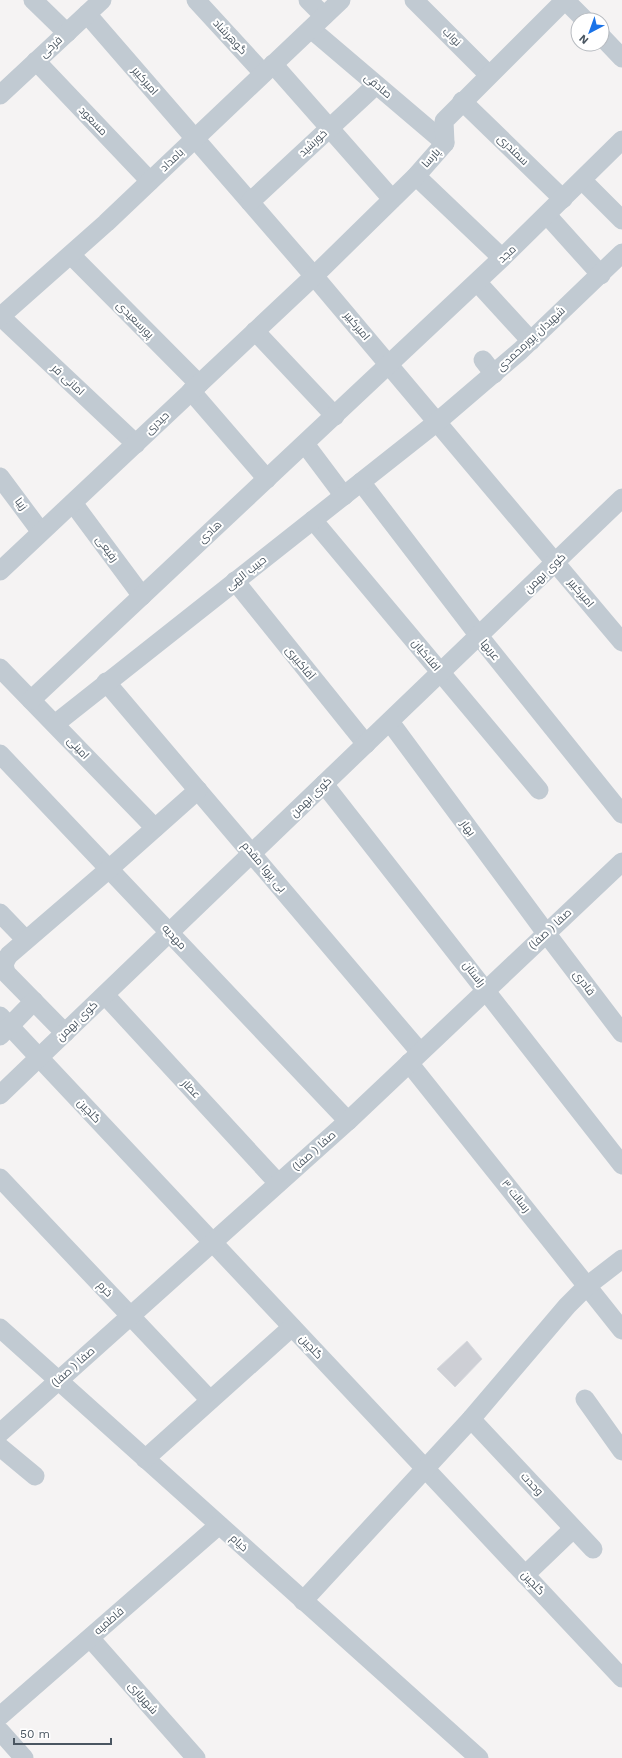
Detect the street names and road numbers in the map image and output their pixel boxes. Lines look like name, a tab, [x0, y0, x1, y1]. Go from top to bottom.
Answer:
street label: گوهرشاد	[210, 17, 250, 57]
street label: نواب	[440, 25, 464, 49]
street label: فرخی	[37, 33, 65, 61]
street label: امیرکبیر	[129, 63, 161, 98]
street label: صادقی	[362, 71, 394, 101]
street label: مسعود	[76, 104, 110, 138]
street label: خورشید	[296, 127, 330, 159]
street label: سمندری	[495, 132, 531, 168]
street label: بامداد	[158, 146, 186, 174]
street label: پارسا	[419, 146, 443, 170]
street label: مجد	[495, 243, 519, 265]
street label: پورسعیدی	[114, 299, 156, 341]
street label: شهیدان پورمحمدی	[494, 304, 568, 374]
street label: امیرکبیر	[341, 308, 373, 343]
street label: امانی فر	[48, 361, 87, 398]
street label: حیدری	[142, 409, 172, 437]
street label: زیبا	[12, 495, 30, 513]
street label: هادی	[196, 518, 224, 546]
street label: رفیعی	[93, 533, 121, 565]
street label: کوی بهمن	[522, 550, 568, 596]
street label: حبیب الهی	[223, 553, 269, 593]
street label: امیرکبیر	[565, 575, 597, 610]
street label: افلاکیان	[409, 636, 443, 674]
street label: عربها	[478, 637, 502, 663]
street label: آقاکبیری	[283, 644, 317, 682]
street label: امینی	[64, 734, 92, 762]
street label: کوی بهمن	[288, 774, 334, 820]
street label: بهار	[457, 817, 478, 838]
street label: بی پروا مقدم	[238, 839, 289, 896]
street label: صفا ( صفا)	[526, 906, 574, 952]
street label: مهدیه	[159, 922, 189, 952]
street label: راستان	[460, 959, 488, 989]
street label: قادری	[570, 968, 598, 998]
street label: کوی بهمن	[54, 998, 100, 1044]
street label: عطار	[178, 1076, 203, 1101]
street label: گلچین	[75, 1096, 103, 1126]
street label: صفا ( صفا)	[290, 1128, 338, 1174]
street label: رسالت ۳	[499, 1177, 533, 1215]
street label: خرم	[94, 1279, 115, 1300]
street label: گلچین	[297, 1332, 325, 1362]
street label: صفا ( صفا)	[49, 1344, 97, 1390]
street label: وحدت	[518, 1470, 546, 1498]
street label: خیام	[227, 1532, 251, 1555]
street label: گلچین	[519, 1568, 547, 1598]
street label: فاطمیه	[91, 1605, 127, 1637]
street label: شهریاری	[125, 1679, 161, 1717]

